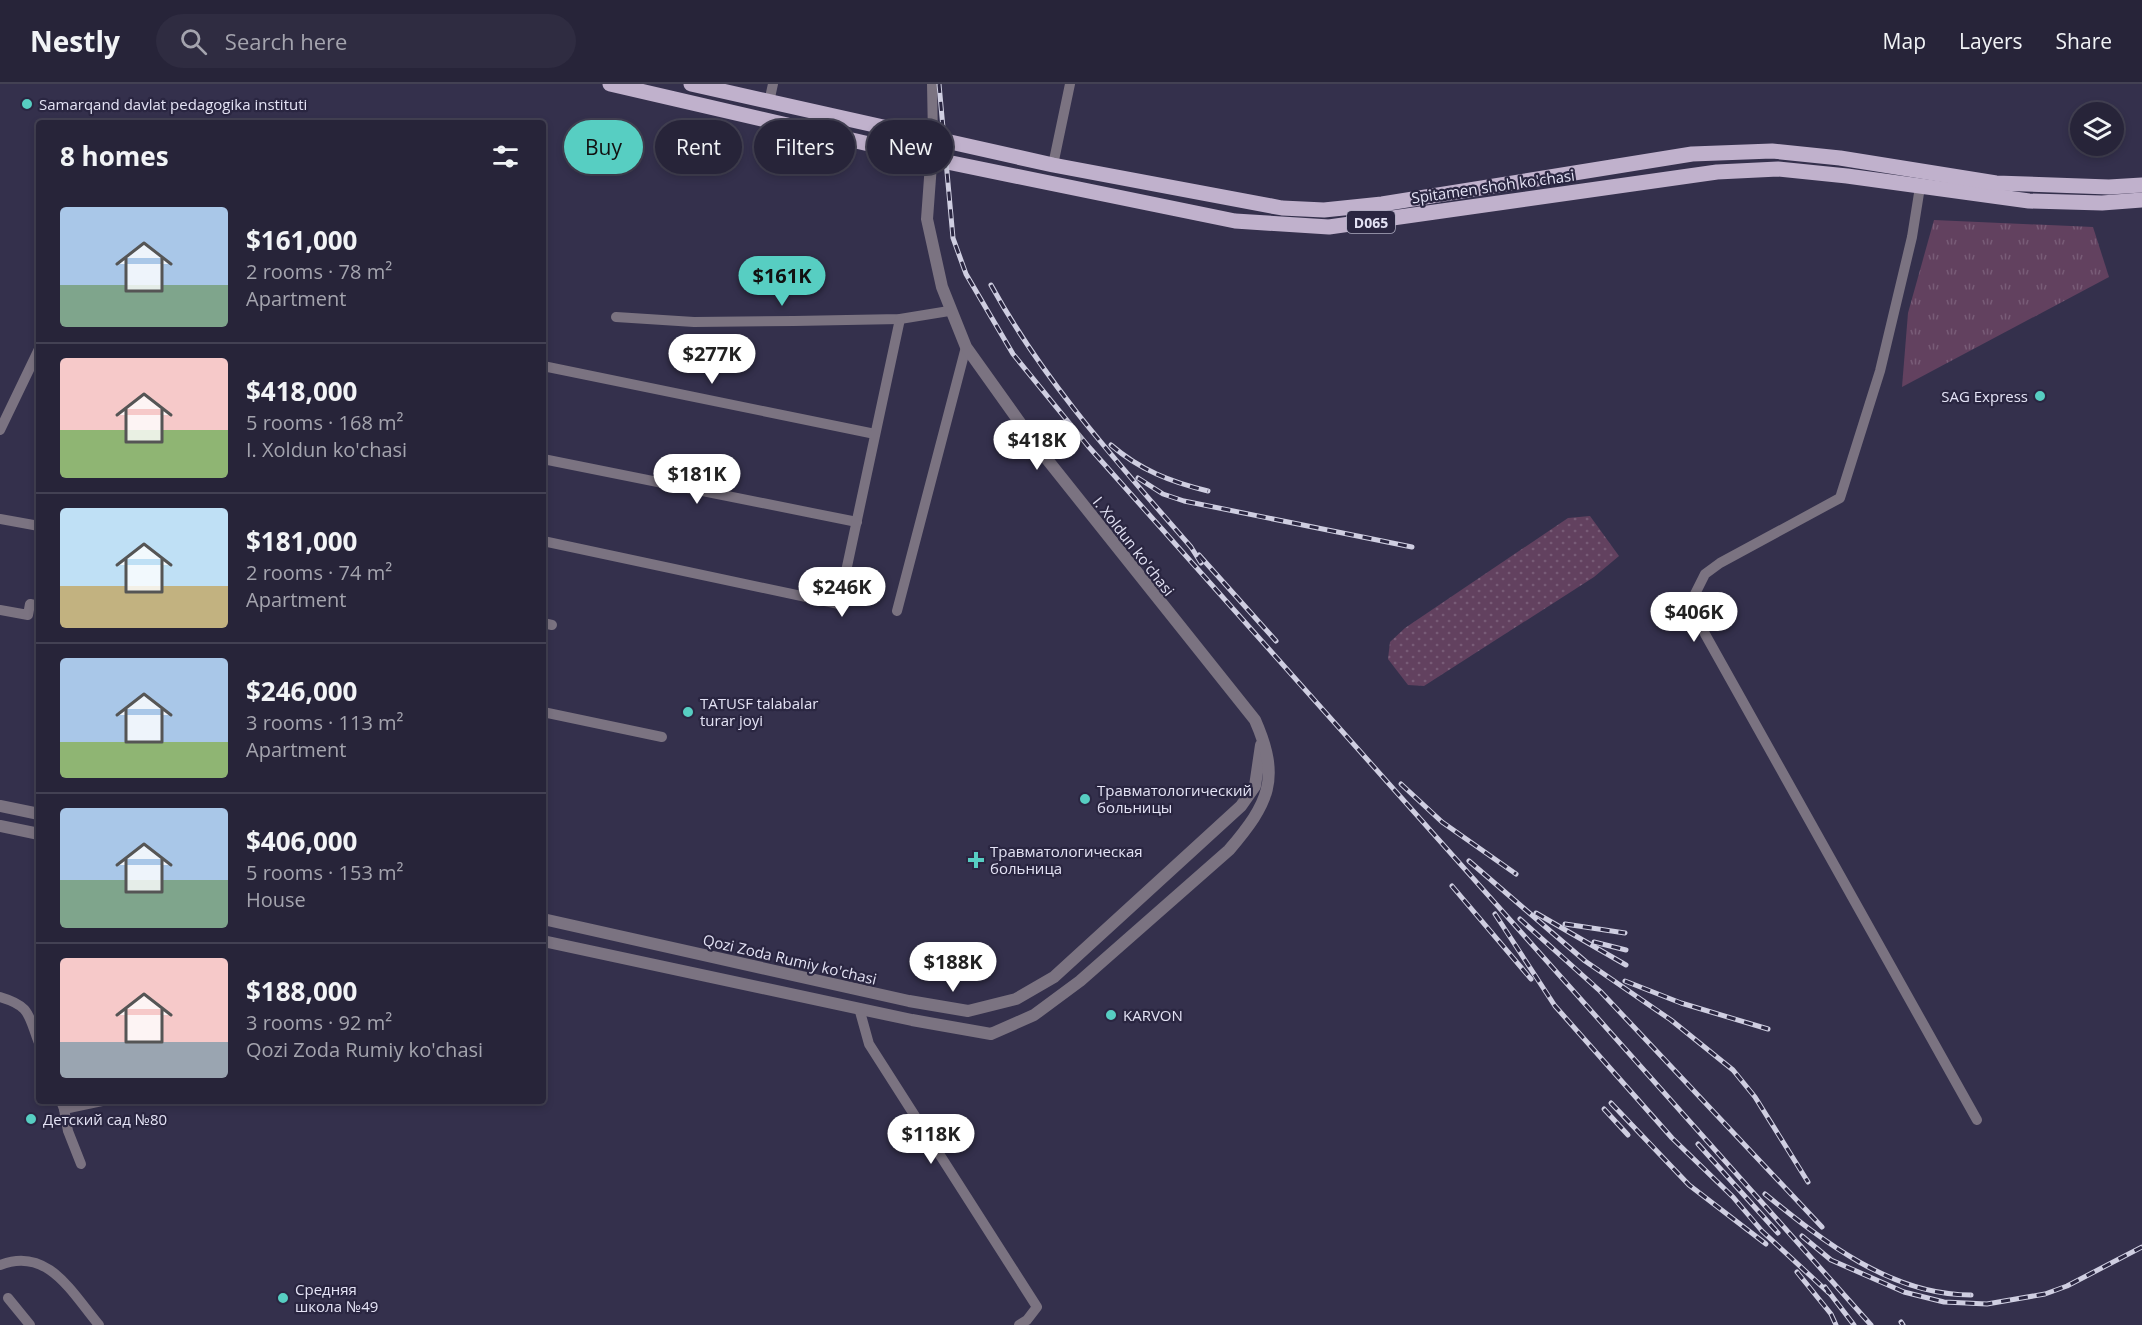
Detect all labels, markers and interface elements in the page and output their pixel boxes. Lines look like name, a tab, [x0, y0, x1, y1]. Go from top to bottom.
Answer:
search box	[156, 14, 576, 68]
text: Nestly	[30, 22, 120, 60]
icon: search	[177, 25, 210, 58]
text: Search here	[225, 26, 347, 56]
text: Map	[1883, 27, 1926, 55]
text: Layers	[1959, 27, 2023, 55]
text: Share	[2056, 27, 2112, 55]
place label: Samarqand davlat pedagogika instituti	[39, 94, 307, 114]
marker: Samarqand davlat pedagogika instituti	[20, 97, 34, 111]
map controls	[2070, 102, 2124, 156]
button: layers	[2070, 102, 2124, 156]
chip: Buy	[564, 120, 643, 174]
chip: Rent	[655, 120, 742, 174]
chip: Filters	[754, 120, 855, 174]
chip: New	[867, 120, 953, 174]
text: 8 homes	[60, 138, 169, 174]
icon: filters	[489, 140, 522, 173]
street label: Spitamen shoh ko'chasi	[1410, 165, 1576, 207]
road number: D065	[1347, 211, 1395, 233]
text: $161,000	[246, 222, 357, 258]
icon: home	[108, 231, 180, 303]
pin: $161K	[740, 256, 824, 307]
text: 2 rooms · 78 m²	[246, 258, 392, 285]
text: $161K	[752, 262, 812, 289]
text: Apartment	[246, 285, 346, 312]
pin: $277K	[670, 334, 754, 385]
text: $277K	[682, 340, 742, 367]
text: $418,000	[246, 373, 357, 409]
icon: home	[108, 382, 180, 454]
place label: SAG Express	[1941, 386, 2028, 406]
marker: SAG Express	[2033, 389, 2047, 403]
text: 5 rooms · 168 m²	[246, 409, 404, 436]
pin: $418K	[995, 420, 1079, 471]
text: $418K	[1007, 426, 1067, 453]
text: I. Xoldun ko'chasi	[246, 436, 407, 463]
pin: $181K	[655, 454, 739, 505]
text: $181K	[667, 460, 727, 487]
street label: I. Xoldun ko'chasi	[1089, 492, 1179, 600]
text: $181,000	[246, 523, 357, 559]
icon: home	[108, 532, 180, 604]
text: 2 rooms · 74 m²	[246, 559, 392, 586]
pin: $246K	[800, 567, 884, 618]
text: $246K	[812, 573, 872, 600]
text: Apartment	[246, 586, 346, 613]
pin: $406K	[1652, 592, 1736, 643]
text: $406K	[1664, 598, 1724, 625]
text: $246,000	[246, 673, 357, 709]
icon: home	[108, 682, 180, 754]
place label: TATUSF talabalar turar joyi	[700, 693, 818, 730]
marker: TATUSF talabalar turar joyi	[681, 705, 695, 719]
text: 3 rooms · 113 m²	[246, 709, 404, 736]
text: Apartment	[246, 736, 346, 763]
place label: Травматологический больницы	[1097, 780, 1252, 817]
marker: Травматологический больницы	[1078, 792, 1092, 806]
text: $406,000	[246, 823, 357, 859]
icon: home	[108, 832, 180, 904]
place label: Травматологическая больница	[990, 841, 1143, 878]
marker: Травматологическая больница	[967, 851, 985, 869]
text: 5 rooms · 153 m²	[246, 859, 404, 886]
text: House	[246, 886, 306, 913]
street label: Qozi Zoda Rumiy ko'chasi	[701, 929, 879, 989]
pin: $188K	[911, 942, 995, 993]
text: $188K	[923, 948, 983, 975]
text: $188,000	[246, 973, 357, 1009]
icon: home	[108, 982, 180, 1054]
place label: KARVON	[1123, 1005, 1183, 1025]
marker: KARVON	[1104, 1008, 1118, 1022]
text: 3 rooms · 92 m²	[246, 1009, 392, 1036]
text: Qozi Zoda Rumiy ko'chasi	[246, 1036, 483, 1063]
place label: Детский сад №80	[43, 1109, 167, 1129]
marker: Детский сад №80	[24, 1112, 38, 1126]
pin: $118K	[889, 1114, 973, 1165]
text: $118K	[901, 1120, 961, 1147]
place label: Средняя школа №49	[295, 1279, 378, 1316]
marker: Средняя школа №49	[276, 1291, 290, 1305]

